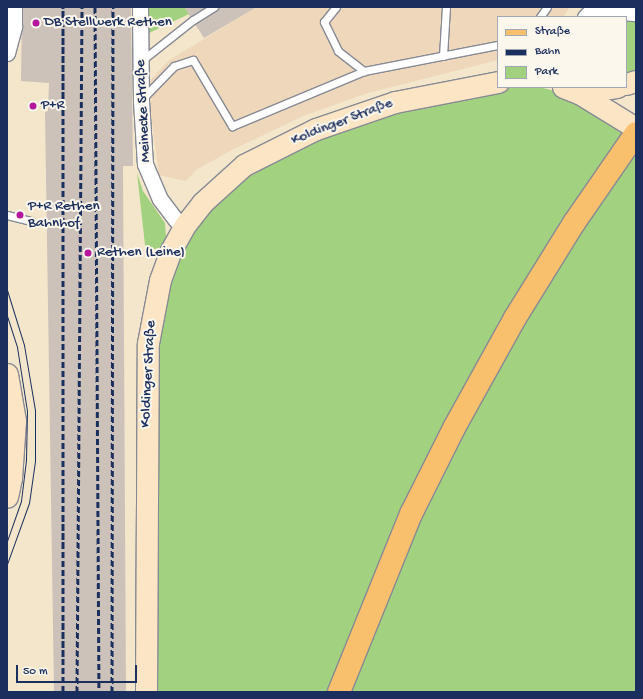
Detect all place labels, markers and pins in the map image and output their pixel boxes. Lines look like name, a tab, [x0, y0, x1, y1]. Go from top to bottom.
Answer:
place label: DB Stellwerk Rethen	[44, 14, 172, 32]
marker: DB Stellwerk Rethen	[31, 18, 41, 28]
place label: P+R	[41, 97, 64, 115]
marker: P+R	[28, 101, 38, 111]
place label: P+R Rethen Bahnhof	[28, 197, 100, 232]
marker: P+R Rethen Bahnhof	[15, 210, 25, 220]
place label: Rethen (Leine)	[97, 244, 185, 262]
marker: Rethen (Leine)	[82, 247, 94, 259]

